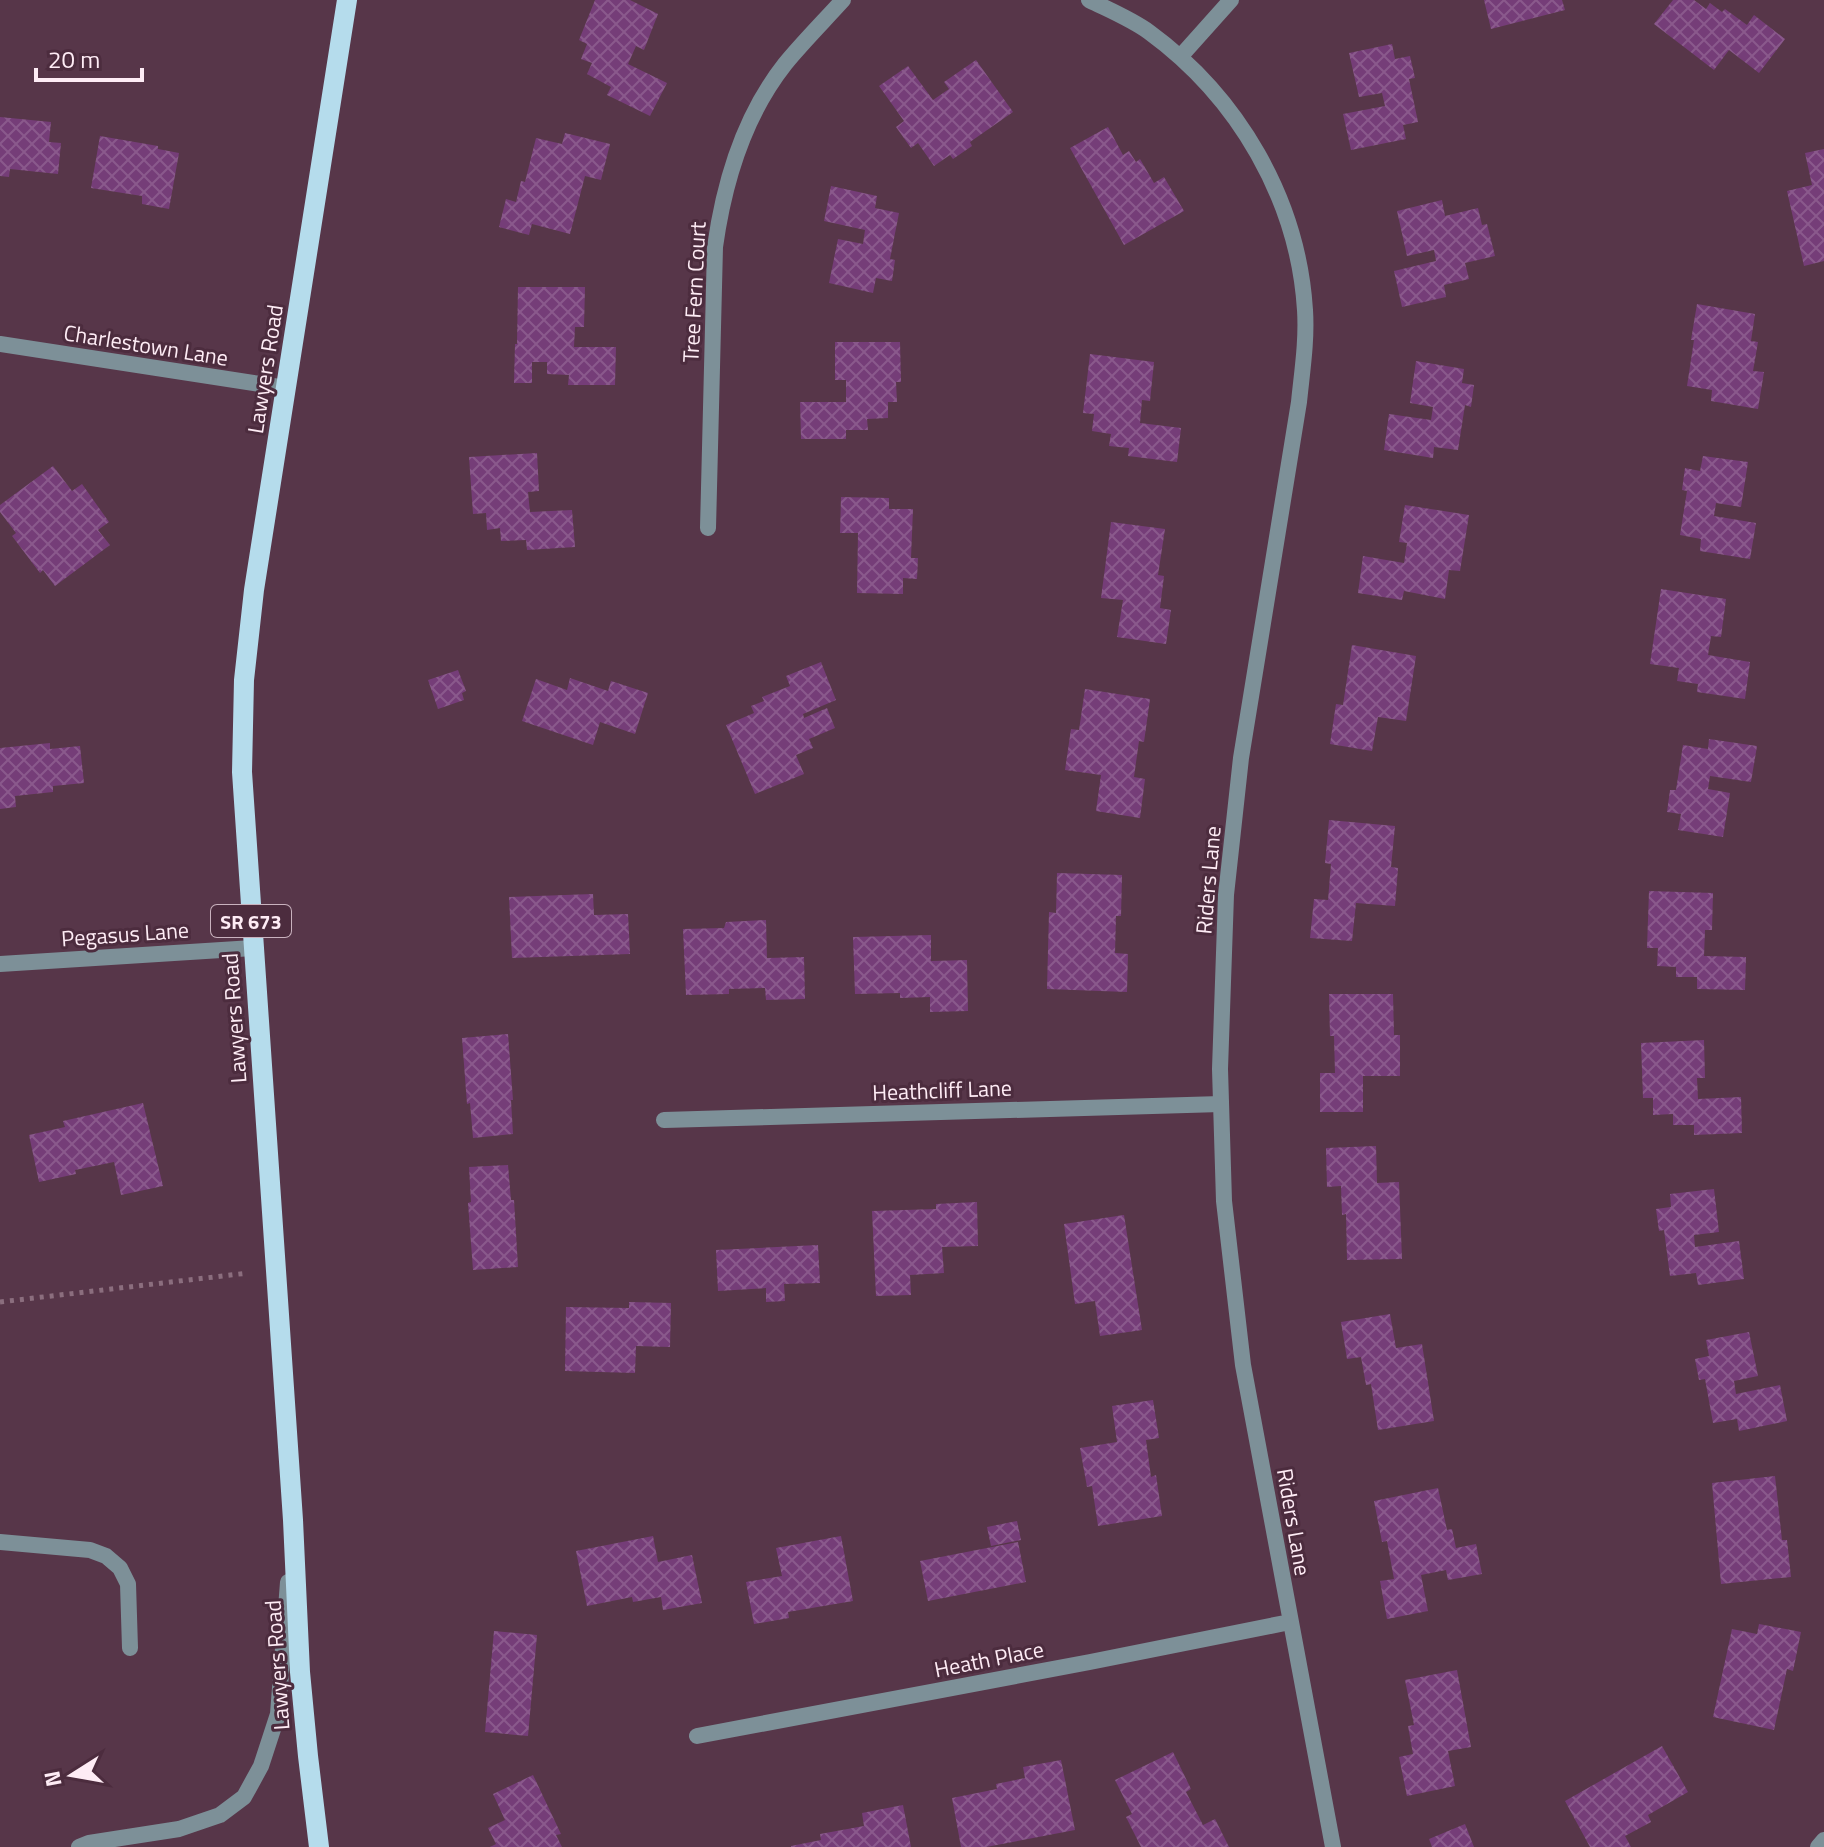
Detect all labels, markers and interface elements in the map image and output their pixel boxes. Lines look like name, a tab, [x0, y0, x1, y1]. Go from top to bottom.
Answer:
scale bar	[36, 32, 142, 82]
text: 20 m	[48, 41, 100, 77]
street label: Tree Fern Court	[673, 220, 715, 363]
street label: Lawyers Road	[238, 302, 292, 436]
street label: Charlestown Lane	[61, 315, 231, 375]
street label: Riders Lane	[1186, 825, 1230, 935]
road number: SR 673	[211, 905, 291, 937]
street label: Pegasus Lane	[60, 913, 190, 955]
street label: Lawyers Road	[213, 952, 255, 1084]
street label: Heathcliff Lane	[872, 1071, 1012, 1109]
street label: Riders Lane	[1268, 1466, 1320, 1578]
street label: Lawyers Road	[256, 1599, 298, 1731]
street label: Heath Place	[931, 1632, 1047, 1686]
north arrow	[32, 1735, 112, 1815]
text: N	[34, 1768, 71, 1790]

